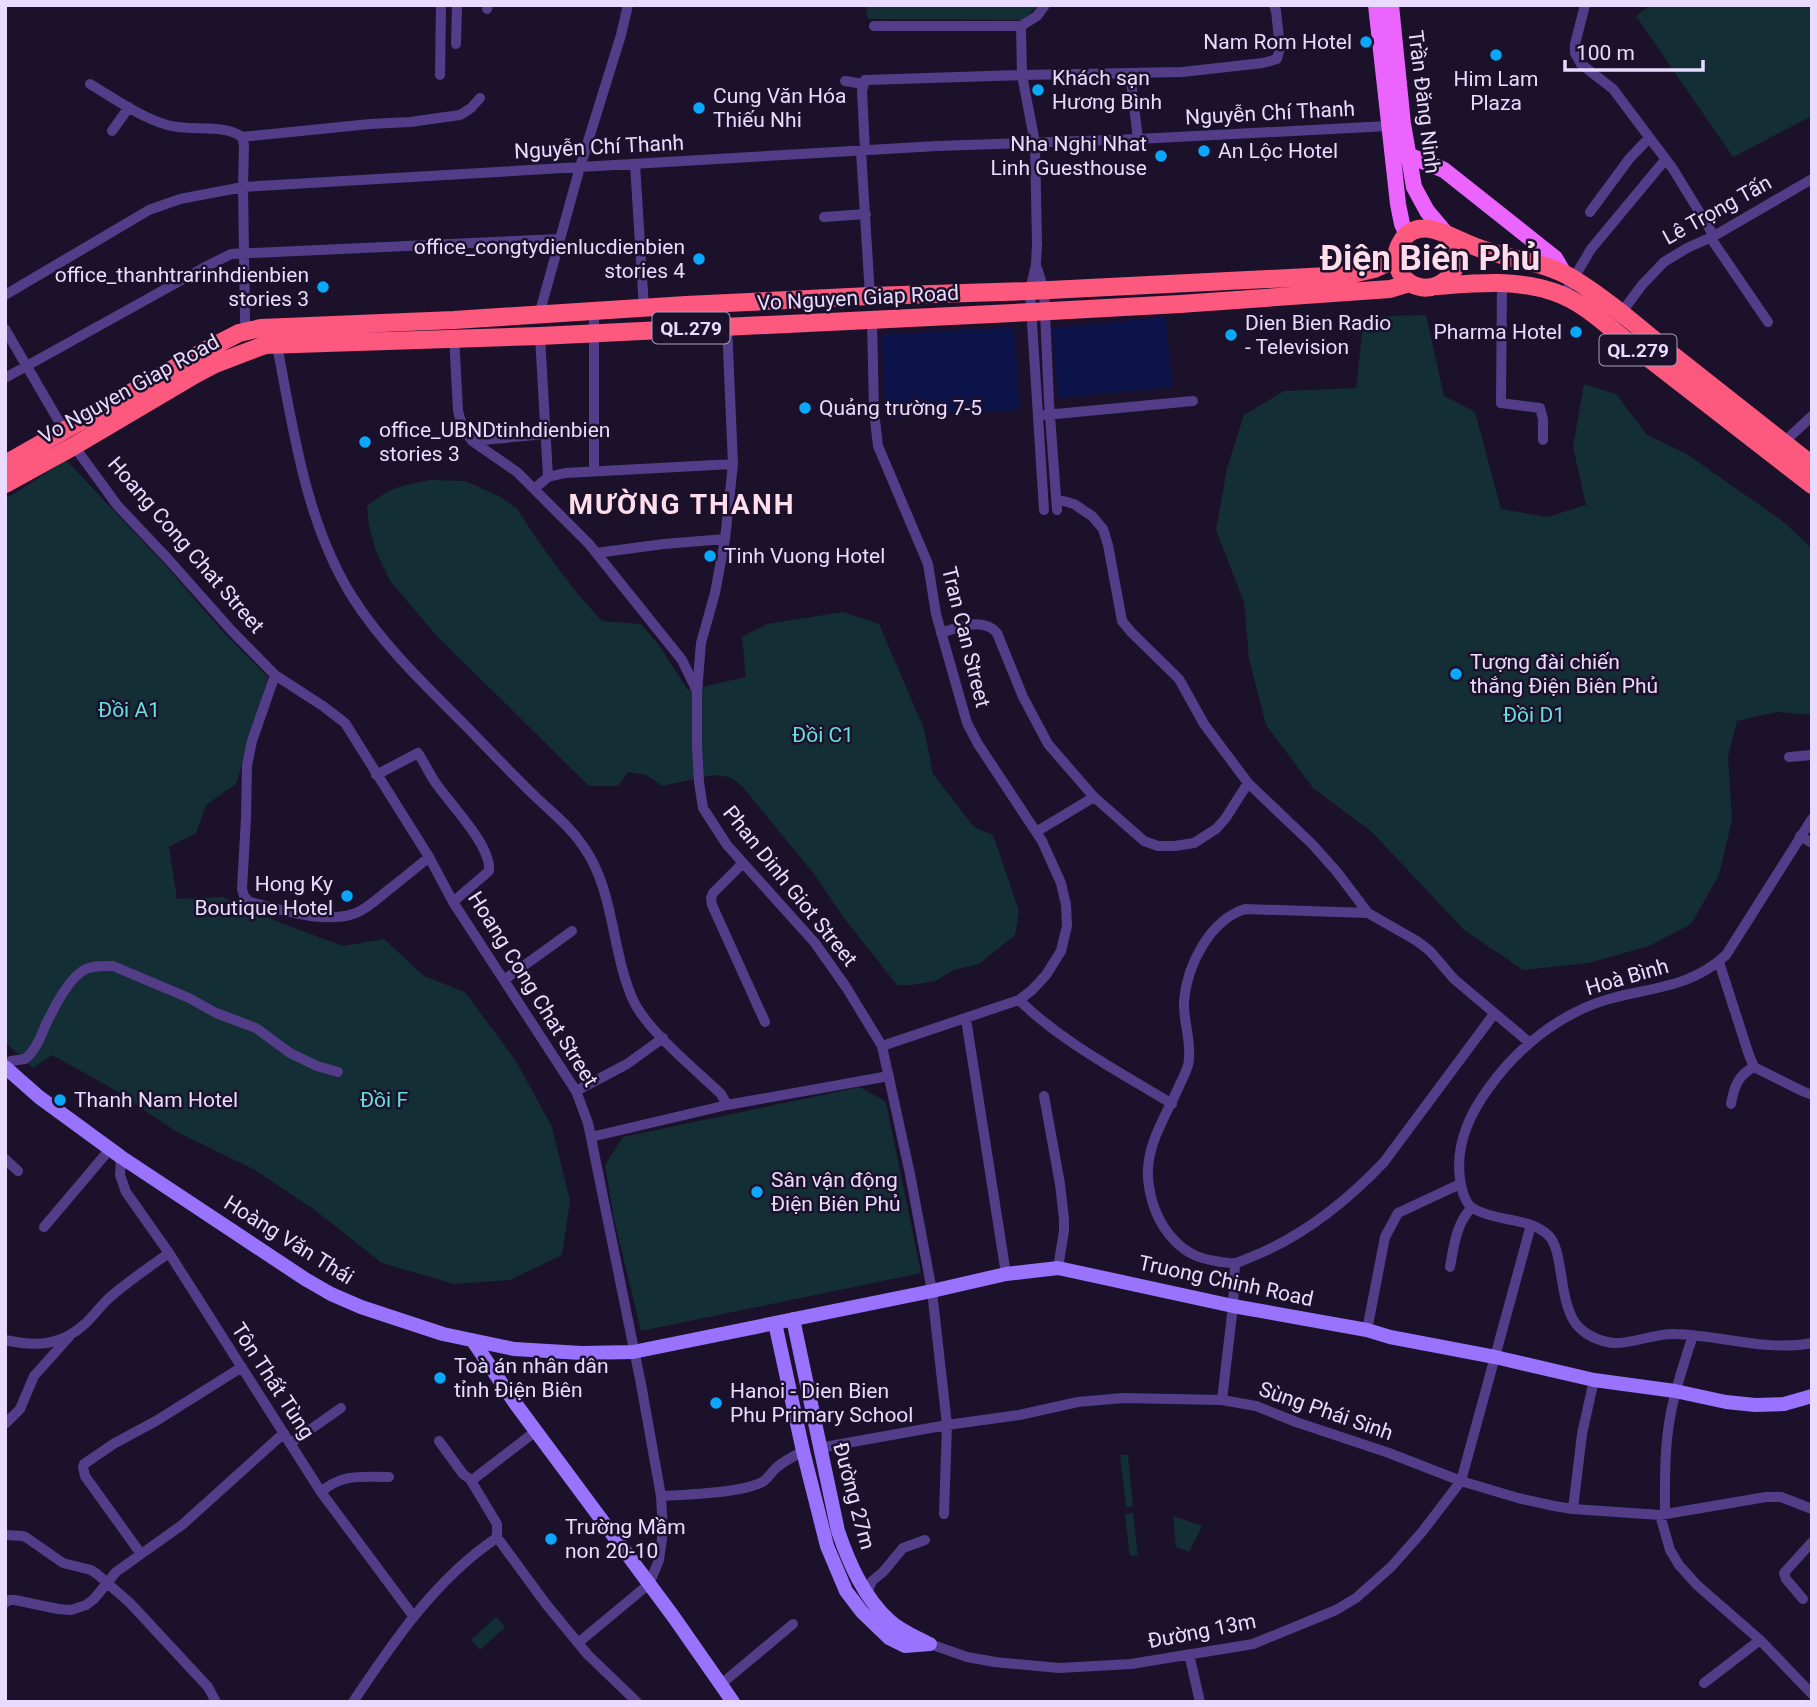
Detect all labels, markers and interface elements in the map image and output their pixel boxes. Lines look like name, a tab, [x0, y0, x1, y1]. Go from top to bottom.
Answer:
scale bar	[1565, 28, 1703, 72]
street label: Trần Đăng Ninh	[1403, 29, 1445, 175]
place label: Nam Rom Hotel	[1203, 30, 1352, 54]
marker: Nam Rom Hotel	[1358, 34, 1374, 50]
text: 100 m	[1576, 41, 1635, 65]
marker: Him Lam Plaza	[1488, 47, 1504, 63]
place label: Khách sạn Hương Bình	[1052, 66, 1162, 114]
place label: Him Lam Plaza	[1454, 67, 1538, 115]
marker: Khách sạn Hương Bình	[1030, 82, 1046, 98]
place label: Cung Văn Hóa Thiếu Nhi	[713, 84, 846, 132]
street label: Nguyễn Chí Thanh	[1184, 97, 1356, 129]
marker: Cung Văn Hóa Thiếu Nhi	[691, 100, 707, 116]
street label: Nguyễn Chí Thanh	[513, 131, 685, 163]
place label: Nha Nghi Nhat Linh Guesthouse	[990, 132, 1147, 180]
place label: An Lộc Hotel	[1218, 139, 1338, 163]
marker: An Lộc Hotel	[1196, 143, 1212, 159]
marker: Nha Nghi Nhat Linh Guesthouse	[1153, 148, 1169, 164]
street label: Lê Trọng Tấn	[1658, 170, 1776, 250]
place label: office_congtydienlucdienbien stories 4	[414, 235, 685, 283]
district label: Điện Biên Phủ	[1320, 238, 1540, 279]
marker: office_congtydienlucdienbien stories 4	[691, 251, 707, 267]
place label: office_thanhtrarinhdienbien stories 3	[55, 263, 309, 311]
marker: office_thanhtrarinhdienbien stories 3	[315, 279, 331, 295]
street label: Vo Nguyen Giap Road	[756, 281, 960, 315]
place label: Dien Bien Radio - Television	[1245, 311, 1391, 359]
road number: QL.279	[652, 312, 730, 344]
place label: Pharma Hotel	[1434, 320, 1562, 344]
marker: Pharma Hotel	[1568, 324, 1584, 340]
marker: Dien Bien Radio - Television	[1223, 327, 1239, 343]
street label: Vo Nguyen Giap Road	[35, 329, 223, 449]
road number: QL.279	[1600, 334, 1676, 366]
place label: Quảng trường 7-5	[819, 396, 982, 420]
marker: Quảng trường 7-5	[797, 400, 813, 416]
place label: office_UBNDtinhdienbien stories 3	[379, 418, 610, 466]
marker: office_UBNDtinhdienbien stories 3	[357, 434, 373, 450]
street label: Hoang Cong Chat Street	[103, 452, 269, 638]
district label: MƯỜNG THANH	[569, 488, 795, 521]
place label: Tinh Vuong Hotel	[724, 544, 885, 568]
marker: Tinh Vuong Hotel	[702, 548, 718, 564]
street label: Tran Can Street	[937, 564, 995, 710]
place label: Tượng đài chiến thắng Điện Biên Phủ	[1470, 650, 1658, 698]
marker: Tượng đài chiến thắng Điện Biên Phủ	[1448, 666, 1464, 682]
park label: Đồi A1	[98, 698, 160, 722]
park label: Đồi D1	[1503, 703, 1565, 727]
park label: Đồi C1	[792, 723, 854, 747]
street label: Phan Dinh Giot Street	[718, 801, 862, 971]
place label: Hong Ky Boutique Hotel	[194, 872, 333, 920]
street label: Hoang Cong Chat Street	[463, 887, 603, 1091]
marker: Hong Ky Boutique Hotel	[339, 888, 355, 904]
street label: Hoà Bình	[1583, 954, 1671, 1000]
place label: Thanh Nam Hotel	[74, 1088, 238, 1112]
park label: Đồi F	[360, 1088, 408, 1112]
marker: Thanh Nam Hotel	[52, 1092, 68, 1108]
place label: Sân vận động Điện Biên Phủ	[771, 1168, 901, 1216]
marker: Sân vận động Điện Biên Phủ	[749, 1184, 765, 1200]
street label: Hoàng Văn Thái	[220, 1191, 358, 1289]
street label: Truong Chinh Road	[1136, 1251, 1316, 1311]
street label: Tôn Thất Tùng	[227, 1318, 319, 1444]
place label: Toà án nhân dân tỉnh Điện Biên	[454, 1354, 609, 1402]
marker: Toà án nhân dân tỉnh Điện Biên	[432, 1370, 448, 1386]
street label: Sùng Phái Sinh	[1256, 1377, 1396, 1445]
place label: Hanoi - Dien Bien Phu Primary School	[730, 1379, 913, 1427]
marker: Hanoi - Dien Bien Phu Primary School	[708, 1395, 724, 1411]
street label: Đường 27m	[828, 1440, 880, 1552]
place label: Trường Mầm non 20-10	[565, 1515, 686, 1563]
marker: Trường Mầm non 20-10	[543, 1531, 559, 1547]
street label: Đường 13m	[1146, 1609, 1258, 1653]

